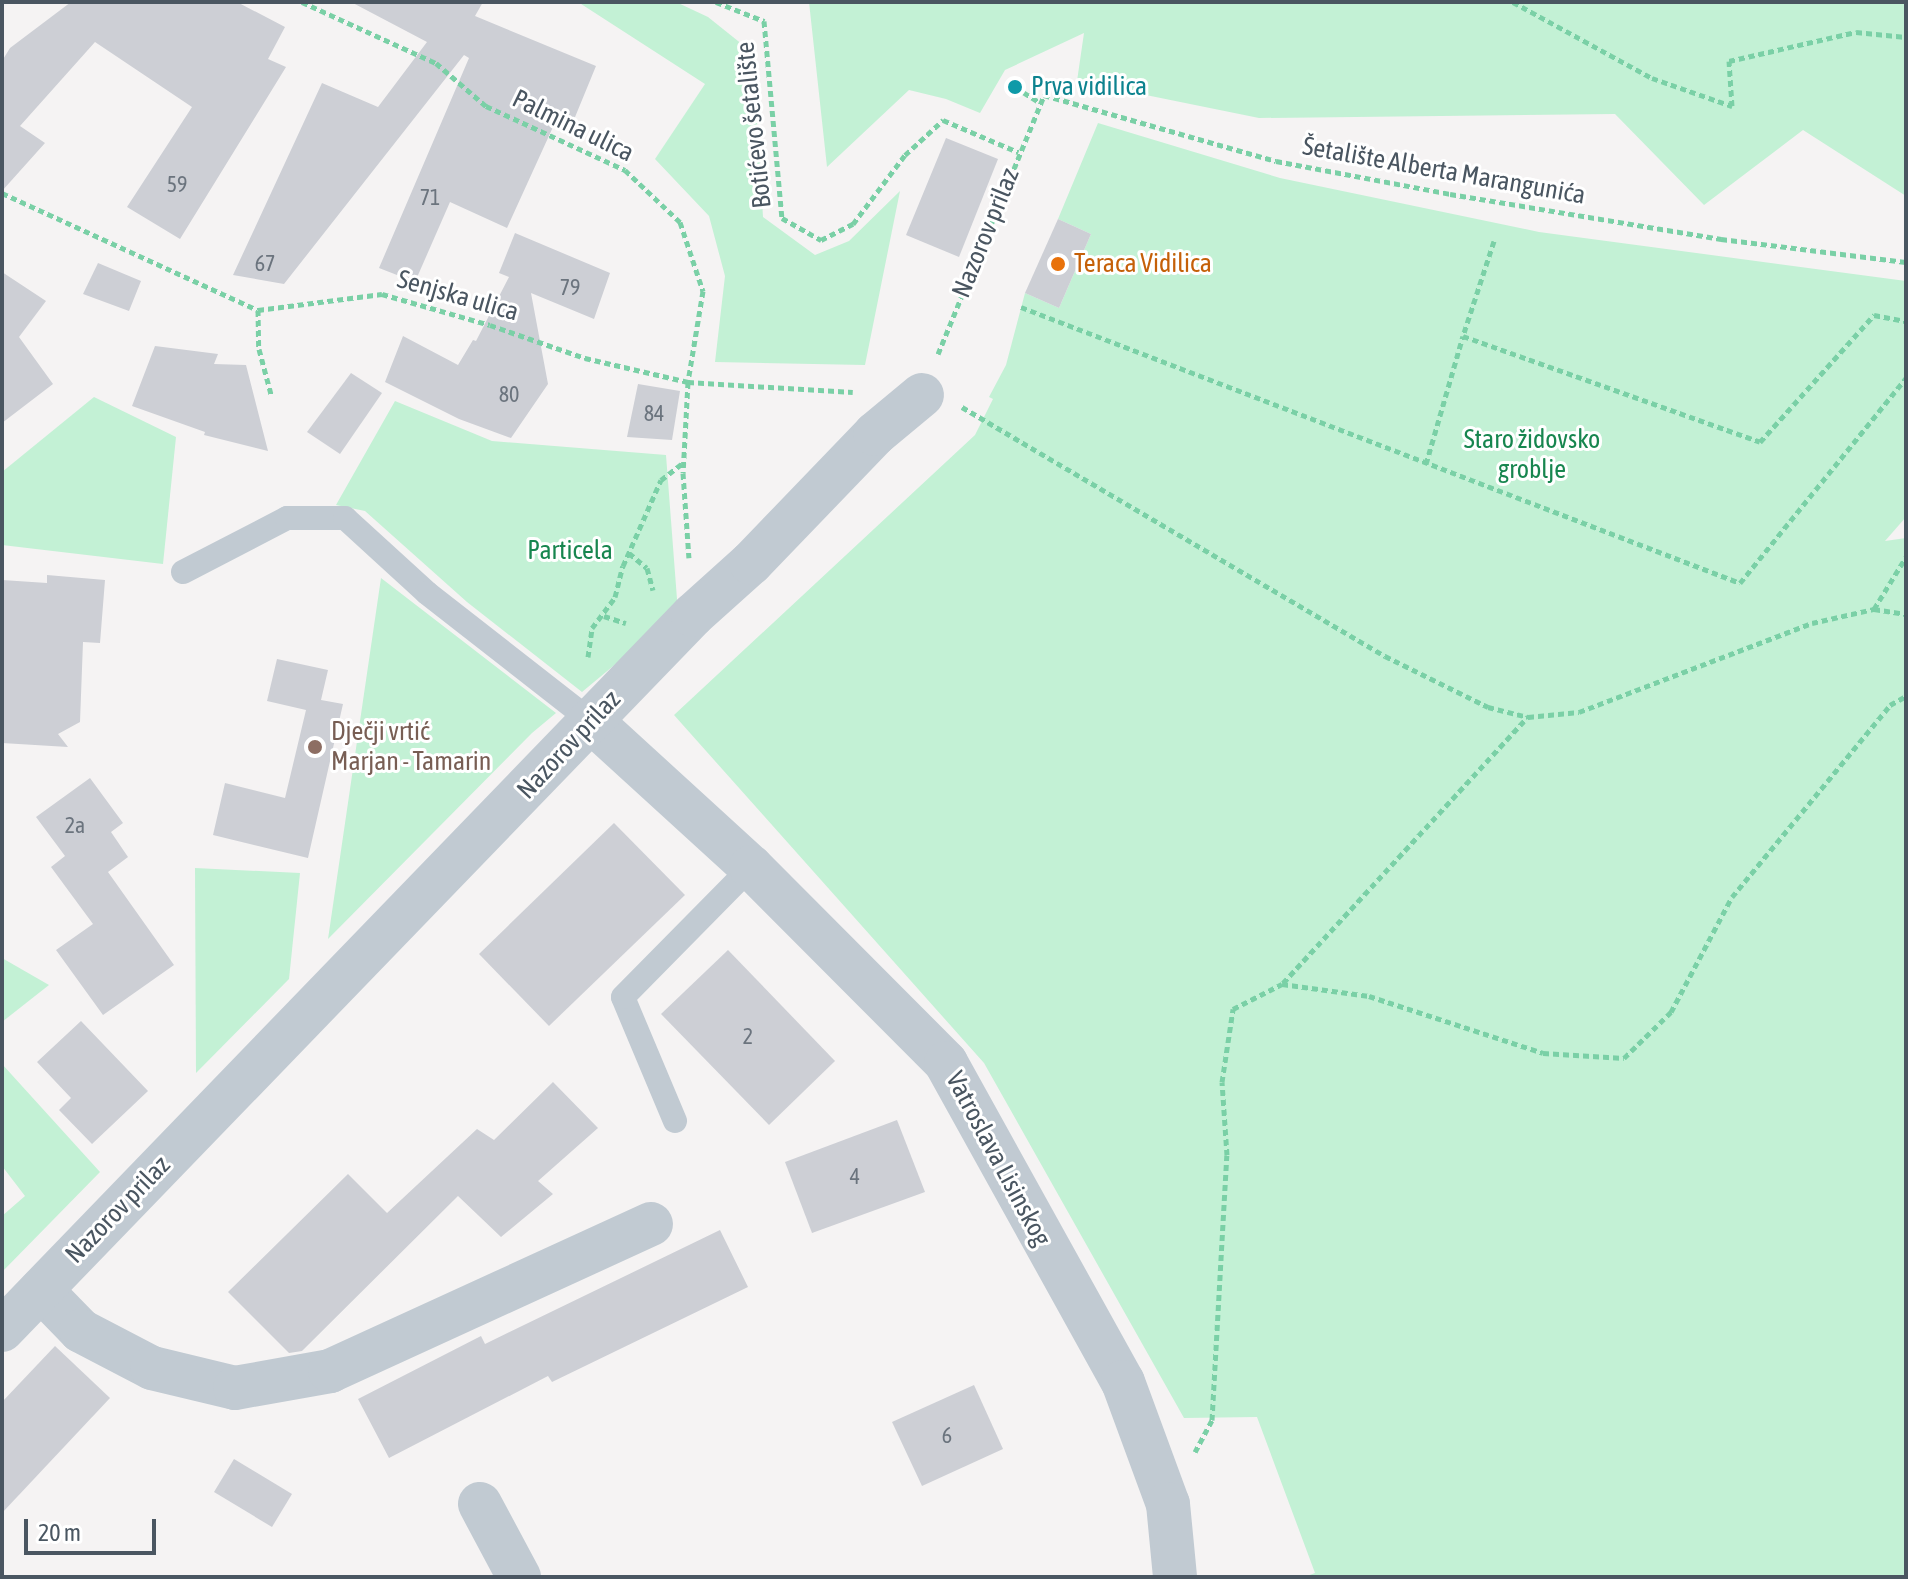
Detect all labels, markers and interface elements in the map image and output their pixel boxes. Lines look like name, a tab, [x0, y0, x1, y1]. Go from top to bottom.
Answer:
street label: Botićevo šetalište	[730, 40, 778, 210]
place label: Prva vidilica	[1031, 71, 1147, 103]
marker: Prva vidilica	[1006, 78, 1024, 96]
street label: Palmina ulica	[507, 83, 639, 169]
street label: Šetalište Alberta Marangunića	[1300, 131, 1588, 211]
street label: Nazorov prilaz	[946, 164, 1026, 302]
house number: 59	[167, 172, 187, 198]
house number: 71	[420, 185, 440, 211]
place label: Teraca Vidilica	[1074, 248, 1212, 280]
house number: 67	[255, 251, 275, 277]
marker: Teraca Vidilica	[1049, 255, 1067, 273]
street label: Senjska ulica	[394, 264, 522, 328]
house number: 79	[560, 275, 580, 301]
house number: 80	[499, 382, 519, 408]
house number: 84	[644, 401, 664, 427]
park label: Staro židovsko groblje	[1464, 424, 1600, 486]
park label: Particela	[527, 535, 613, 567]
street label: Nazorov prilaz	[511, 684, 627, 806]
place label: Dječji vrtić Marjan - Tamarin	[331, 716, 491, 778]
marker: Dječji vrtić Marjan - Tamarin	[306, 738, 324, 756]
house number: 2a	[65, 813, 85, 839]
house number: 2	[743, 1024, 753, 1050]
street label: Vatroslava Lisinskog	[939, 1066, 1057, 1252]
street label: Nazorov prilaz	[59, 1150, 177, 1270]
house number: 4	[850, 1164, 860, 1190]
house number: 6	[942, 1423, 952, 1449]
scale bar	[28, 1503, 160, 1553]
text: 20 m	[38, 1519, 81, 1546]

